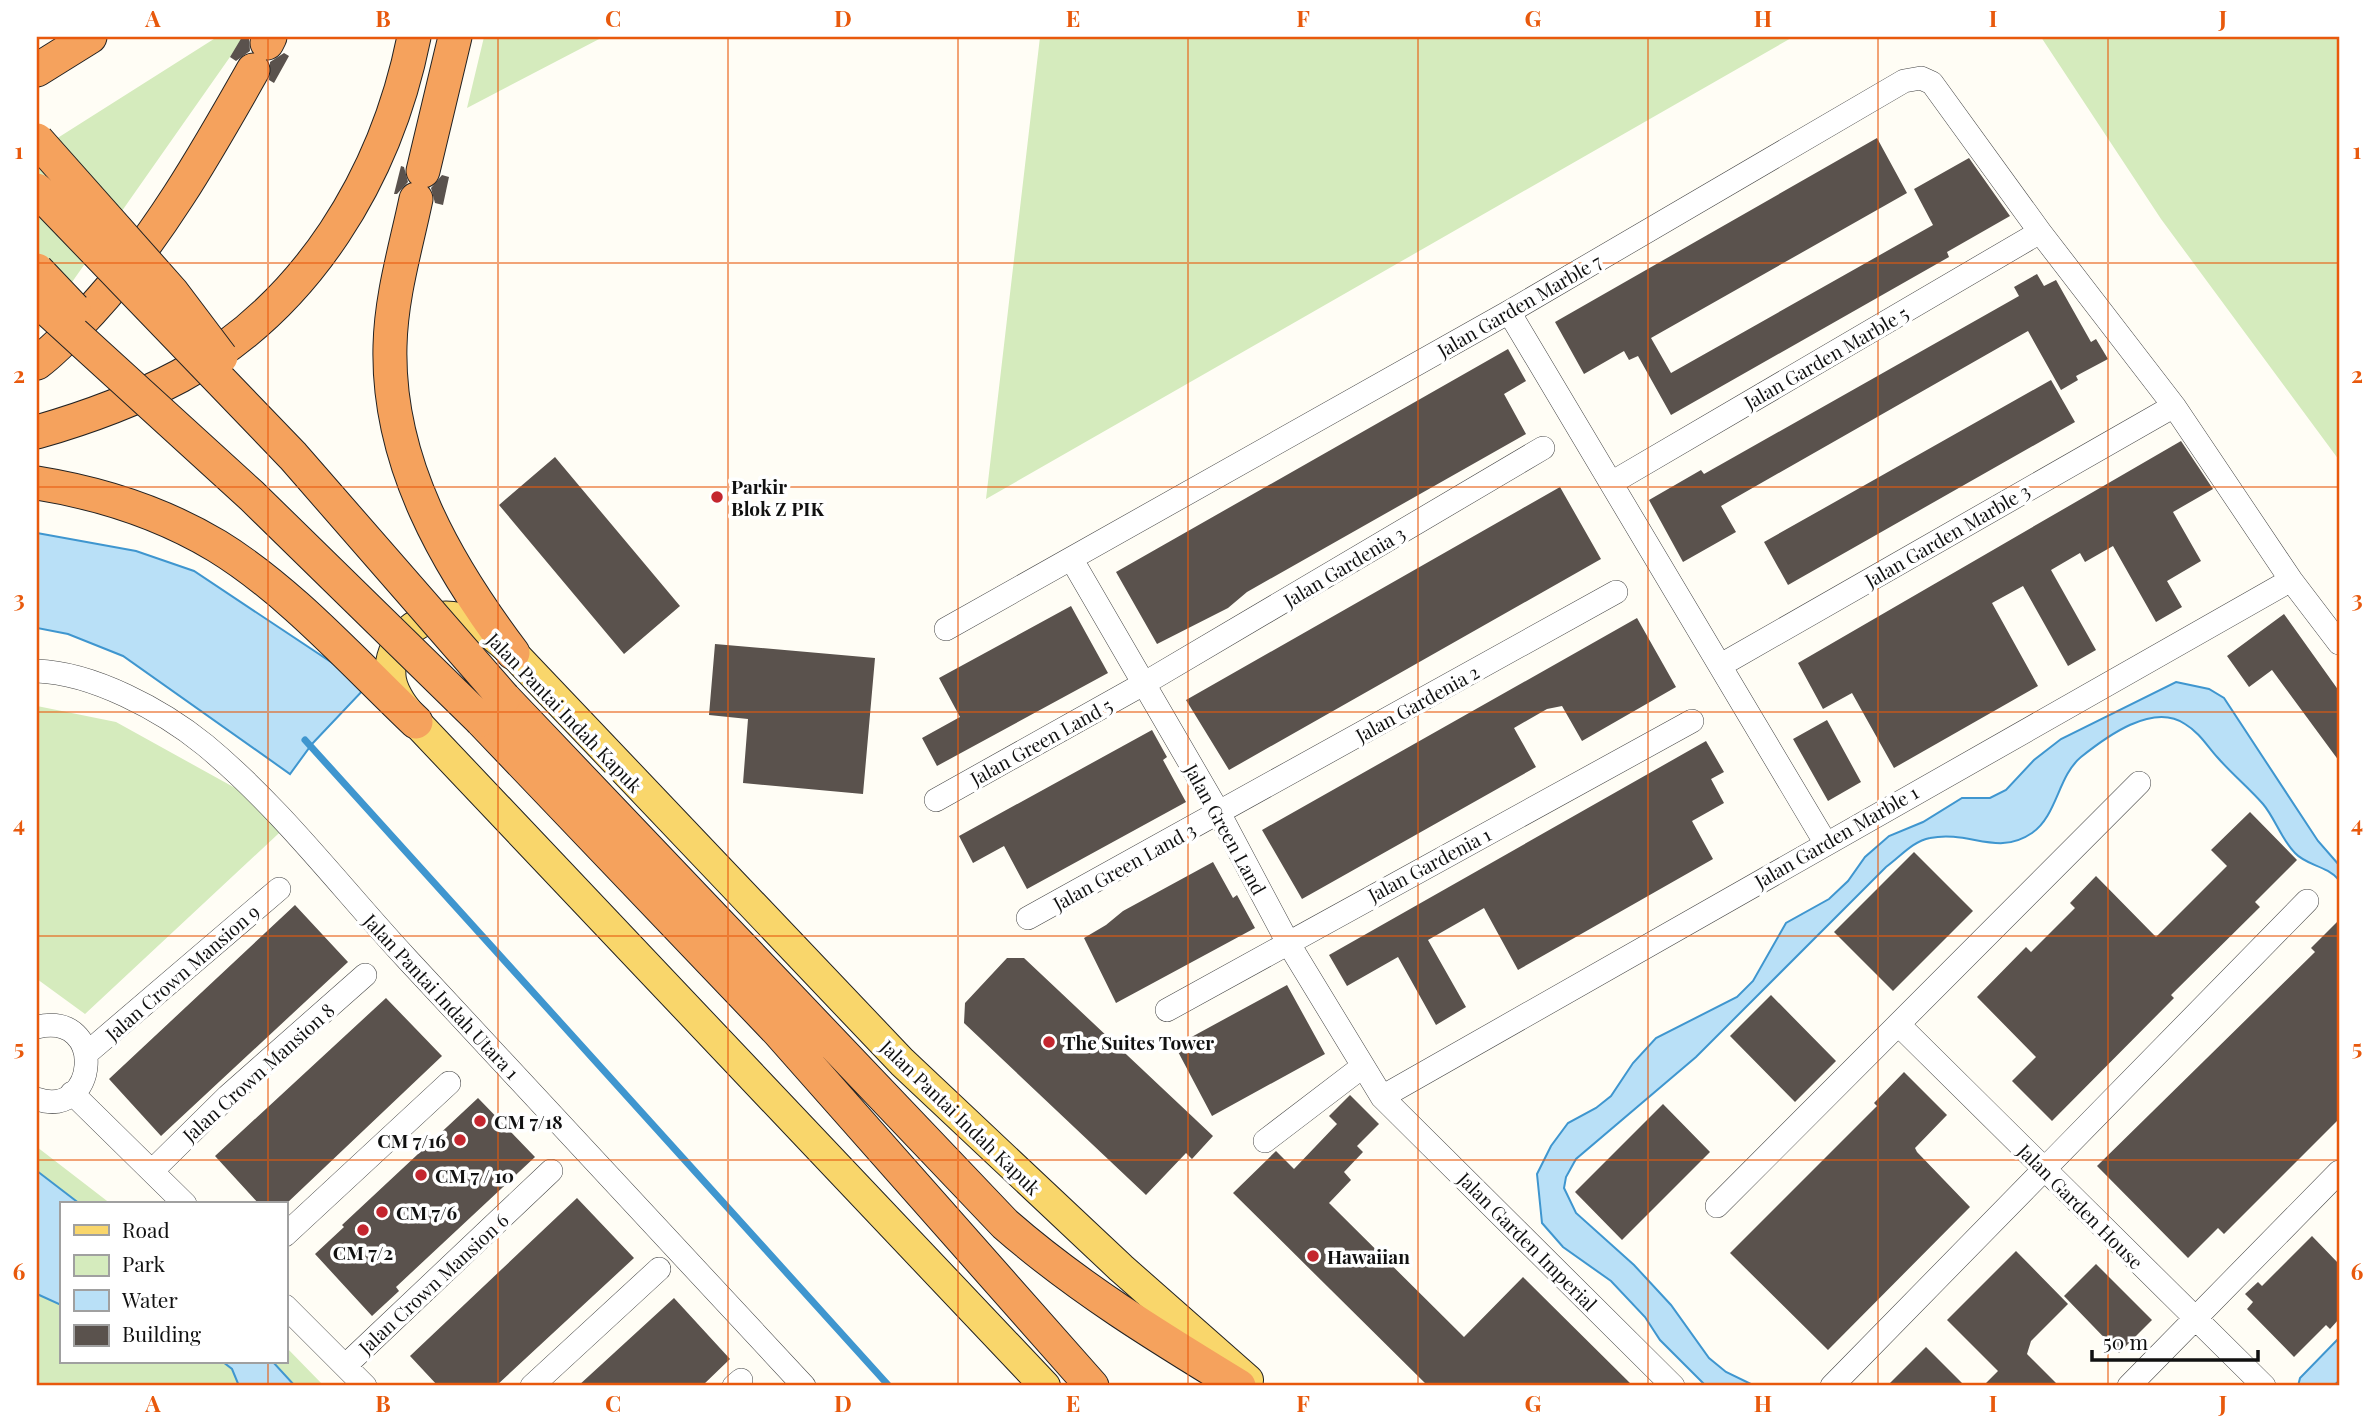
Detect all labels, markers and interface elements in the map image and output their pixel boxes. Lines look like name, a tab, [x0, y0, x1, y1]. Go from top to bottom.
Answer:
text: A	[144, 2, 161, 33]
text: B	[375, 2, 391, 33]
text: C	[605, 2, 621, 33]
text: D	[834, 2, 852, 33]
text: E	[1066, 2, 1080, 33]
text: F	[1296, 2, 1310, 33]
text: G	[1525, 2, 1542, 33]
text: H	[1754, 2, 1772, 33]
text: I	[1989, 2, 1997, 33]
text: J	[2218, 2, 2227, 33]
text: 1	[15, 134, 24, 165]
text: 1	[2353, 134, 2362, 165]
street label: Jalan Garden Marble 7	[1431, 247, 1606, 363]
street label: Jalan Garden Marble 5	[1738, 299, 1913, 415]
text: 2	[13, 358, 25, 389]
text: 2	[2351, 358, 2363, 389]
place label: Parkir Blok Z PIK	[731, 473, 824, 521]
street label: Jalan Garden Marble 3	[1859, 477, 2034, 593]
marker: Parkir Blok Z PIK	[709, 489, 725, 505]
street label: Jalan Gardenia 3	[1278, 520, 1409, 613]
text: 3	[13, 582, 25, 613]
text: 3	[2351, 582, 2363, 613]
street label: Jalan Pantai Indah Kapuk	[481, 626, 649, 798]
street label: Jalan Gardenia 2	[1350, 658, 1483, 748]
street label: Jalan Green Land 5	[964, 691, 1117, 791]
street label: Jalan Green Land	[1179, 758, 1273, 899]
street label: Jalan Garden Marble 1	[1749, 779, 1923, 894]
text: 4	[13, 807, 25, 838]
text: 4	[2351, 807, 2363, 838]
street label: Jalan Green Land 3	[1047, 816, 1200, 916]
street label: Jalan Gardenia 1	[1362, 821, 1495, 908]
street label: Jalan Crown Mansion 9	[99, 898, 264, 1047]
street label: Jalan Pantai Indah Utara 1	[358, 907, 526, 1084]
street label: Jalan Crown Mansion 8	[176, 997, 340, 1148]
place label: The Suites Tower	[1063, 1029, 1214, 1055]
text: 5	[14, 1031, 24, 1062]
text: 5	[2352, 1031, 2362, 1062]
street label: Jalan Pantai Indah Kapuk	[875, 1033, 1047, 1201]
marker: The Suites Tower	[1041, 1034, 1057, 1050]
place label: CM 7/18	[494, 1108, 563, 1134]
marker: CM 7/18	[472, 1113, 488, 1129]
place label: CM 7/16	[377, 1127, 446, 1153]
marker: CM 7/16	[452, 1132, 468, 1148]
street label: Jalan Garden House	[2012, 1137, 2149, 1274]
place label: CM 7 / 10	[435, 1162, 514, 1188]
street label: Jalan Garden Imperial	[1452, 1165, 1604, 1317]
marker: CM 7 / 10	[413, 1167, 429, 1183]
place label: CM 7/6	[396, 1199, 457, 1225]
legend	[60, 1202, 287, 1364]
marker: CM 7/6	[374, 1204, 390, 1220]
street label: Jalan Crown Mansion 6	[352, 1207, 514, 1360]
text: Road	[122, 1215, 170, 1243]
marker: CM 7/2	[355, 1222, 371, 1238]
place label: CM 7/2	[333, 1239, 393, 1265]
place label: Hawaiian	[1327, 1243, 1410, 1269]
marker: Hawaiian	[1305, 1248, 1321, 1264]
text: Park	[122, 1249, 166, 1277]
text: 6	[13, 1255, 26, 1286]
text: 6	[2351, 1255, 2364, 1286]
text: Water	[121, 1285, 178, 1313]
scale bar	[2092, 1318, 2259, 1362]
text: Building	[122, 1319, 201, 1347]
text: 50 m	[2103, 1327, 2149, 1355]
text: A	[144, 1387, 161, 1418]
text: B	[375, 1387, 391, 1418]
text: C	[605, 1387, 621, 1418]
text: D	[834, 1387, 852, 1418]
text: E	[1066, 1387, 1080, 1418]
text: F	[1296, 1387, 1310, 1418]
text: G	[1525, 1387, 1542, 1418]
text: H	[1754, 1387, 1772, 1418]
text: I	[1989, 1387, 1997, 1418]
text: J	[2218, 1387, 2227, 1418]

